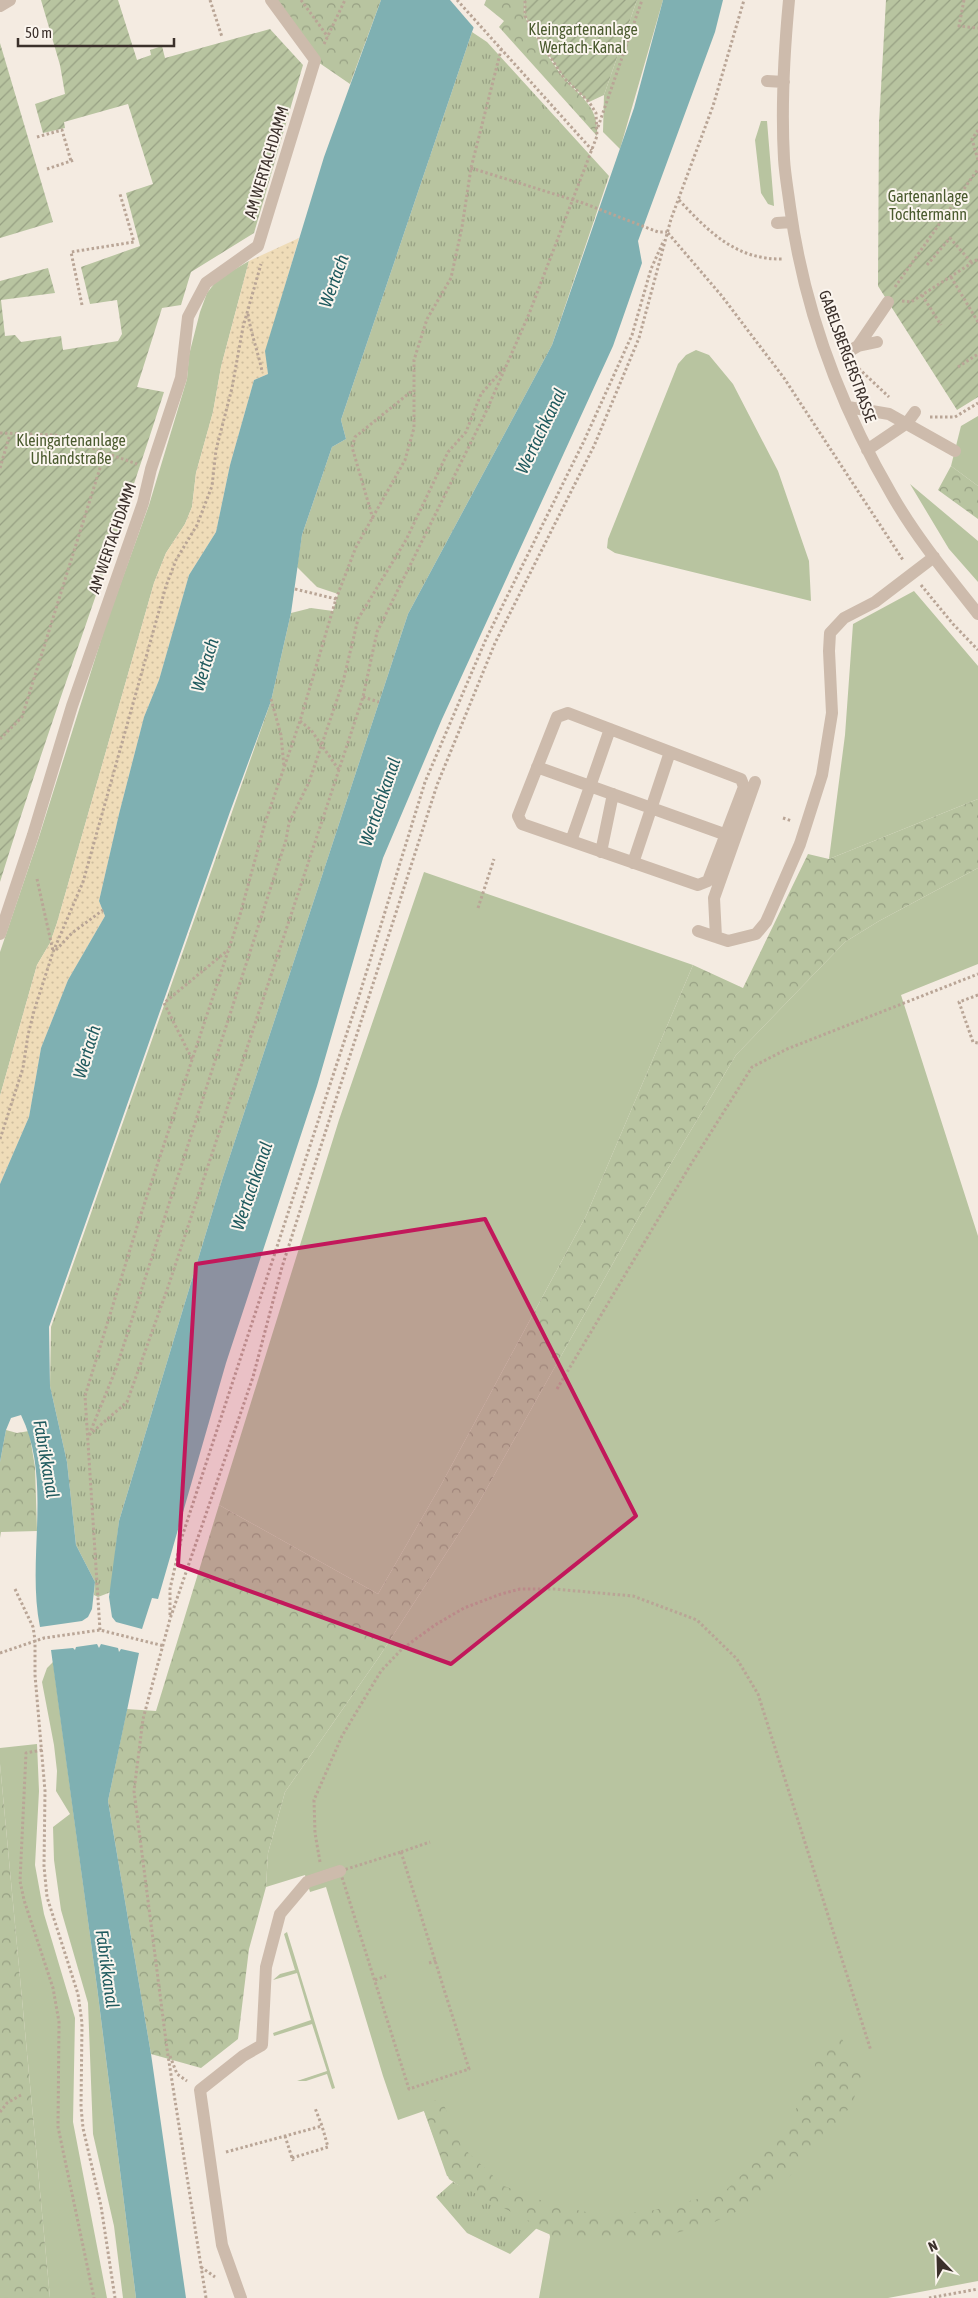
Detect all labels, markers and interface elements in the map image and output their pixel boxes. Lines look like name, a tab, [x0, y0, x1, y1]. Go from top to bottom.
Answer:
scale bar	[18, 15, 174, 47]
park label: Kleingartenanlage Wertach-Kanal	[528, 20, 638, 56]
text: 50 m	[25, 24, 52, 41]
street label: AM WERTACHDAMM	[240, 104, 292, 220]
park label: Gartenanlage Tochtermann	[888, 187, 968, 223]
water label: Wertach	[314, 251, 353, 310]
street label: GABELSBERGERSTRASSE	[816, 288, 880, 425]
water label: Wertachkanal	[511, 385, 570, 477]
park label: Kleingartenanlage Uhlandstraße	[16, 431, 126, 467]
street label: AM WERTACHDAMM	[85, 480, 139, 596]
water label: Wertach	[187, 635, 223, 694]
water label: Wertachkanal	[355, 755, 404, 849]
water label: Wertach	[69, 1022, 105, 1081]
water label: Wertachkanal	[227, 1139, 276, 1233]
water label: Fabrikkanal	[29, 1418, 64, 1500]
water label: Fabrikkanal	[92, 1928, 123, 2009]
north arrow	[913, 2233, 963, 2283]
text: N	[926, 2237, 940, 2255]

